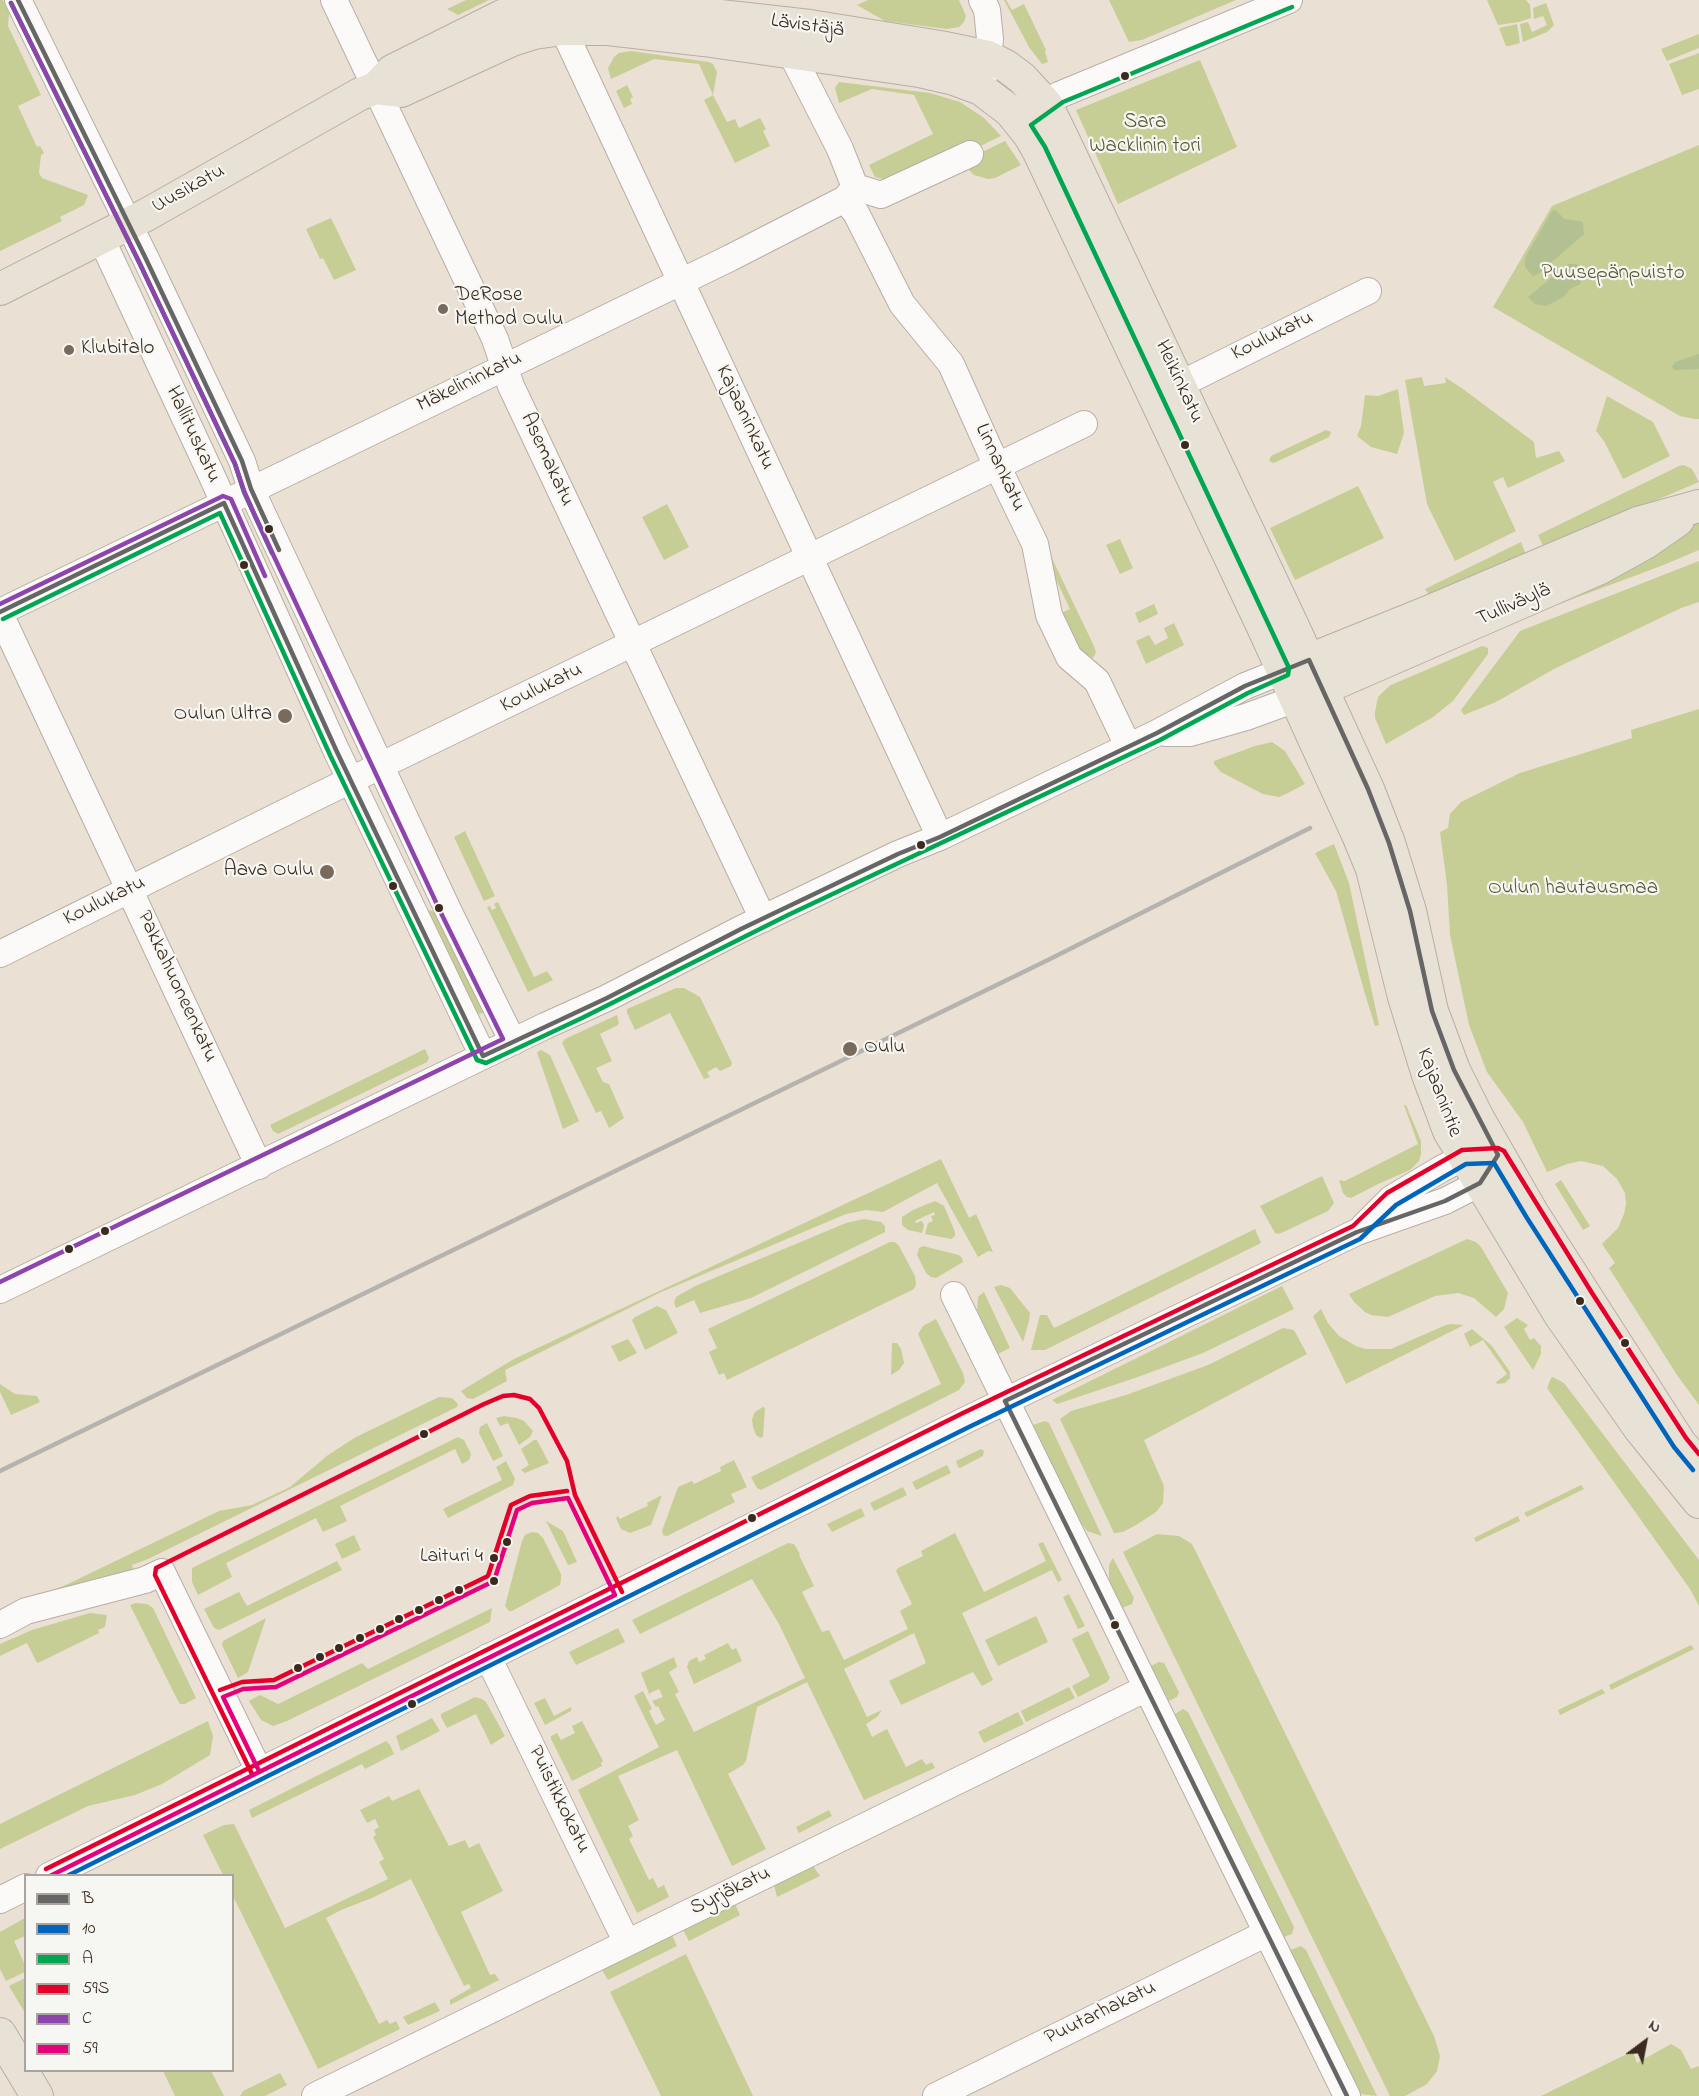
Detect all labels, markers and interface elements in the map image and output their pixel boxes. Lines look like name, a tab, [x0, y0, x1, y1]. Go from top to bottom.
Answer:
street label: Lävistäjä	[769, 9, 845, 45]
unlabelled marker	[1119, 70, 1131, 82]
park label: Sara Wacklinin tori	[1089, 111, 1201, 161]
street label: Uusikatu	[148, 160, 230, 220]
park label: Puusepänpuisto	[1541, 262, 1685, 288]
place label: DeRose Method Oulu	[455, 284, 563, 334]
marker: DeRose Method Oulu	[436, 302, 450, 316]
street label: Koulukatu	[1228, 306, 1318, 368]
place label: Klubitalo	[81, 337, 154, 363]
street label: Heikinkatu	[1148, 337, 1208, 427]
marker: Klubitalo	[62, 343, 76, 357]
street label: Mäkelininkatu	[414, 347, 526, 419]
street label: Kajaaninkatu	[709, 362, 779, 474]
street label: Hallituskatu	[159, 383, 225, 487]
street label: Asemakatu	[513, 409, 579, 511]
street label: Linnankatu	[968, 420, 1030, 516]
unlabelled marker	[1179, 439, 1191, 451]
unlabelled marker	[263, 523, 275, 535]
unlabelled marker	[238, 559, 250, 571]
street label: Tulliväylä	[1473, 579, 1555, 633]
street label: Koulukatu	[497, 658, 587, 720]
place label: Oulun Ultra	[173, 703, 272, 729]
marker: Oulun Ultra	[276, 707, 294, 725]
unlabelled marker	[915, 839, 927, 851]
place label: Aava Oulu	[224, 859, 314, 885]
marker: Aava Oulu	[318, 863, 336, 881]
street label: Koulukatu	[60, 871, 150, 933]
park label: Oulun hautausmaa	[1488, 877, 1658, 903]
unlabelled marker	[387, 880, 399, 892]
unlabelled marker	[433, 902, 445, 914]
street label: Pakkahuoneenkatu	[130, 907, 222, 1067]
place label: Oulu	[864, 1036, 905, 1062]
marker: Oulu	[841, 1040, 859, 1058]
street label: Kajaanintie	[1410, 1045, 1466, 1141]
unlabelled marker	[99, 1225, 111, 1237]
unlabelled marker	[63, 1243, 75, 1255]
unlabelled marker	[1574, 1295, 1586, 1307]
unlabelled marker	[1619, 1337, 1631, 1349]
unlabelled marker	[418, 1428, 430, 1440]
unlabelled marker	[746, 1512, 758, 1524]
unlabelled marker	[501, 1536, 513, 1548]
place label: Laituri 4	[420, 1546, 483, 1570]
marker: Laituri 4	[488, 1552, 500, 1564]
unlabelled marker	[488, 1575, 500, 1587]
unlabelled marker	[453, 1584, 465, 1596]
unlabelled marker	[433, 1594, 445, 1606]
unlabelled marker	[413, 1604, 425, 1616]
unlabelled marker	[393, 1613, 405, 1625]
unlabelled marker	[1109, 1619, 1121, 1631]
unlabelled marker	[374, 1623, 386, 1635]
unlabelled marker	[354, 1632, 366, 1644]
unlabelled marker	[333, 1642, 345, 1654]
unlabelled marker	[314, 1651, 326, 1663]
unlabelled marker	[292, 1662, 304, 1674]
unlabelled marker	[406, 1698, 418, 1710]
street label: Puistikkokatu	[521, 1742, 595, 1858]
street label: Syrjäkatu	[687, 1862, 775, 1922]
legend	[24, 1874, 234, 2072]
text: B	[82, 1886, 94, 1912]
text: 10	[82, 1916, 96, 1942]
text: A	[82, 1946, 93, 1972]
text: 59S	[82, 1976, 109, 2002]
street label: Puutarhakatu	[1041, 1976, 1161, 2052]
text: C	[82, 2006, 92, 2032]
north arrow	[1615, 2012, 1675, 2072]
text: N	[1644, 2014, 1665, 2040]
text: 59	[82, 2036, 98, 2062]

